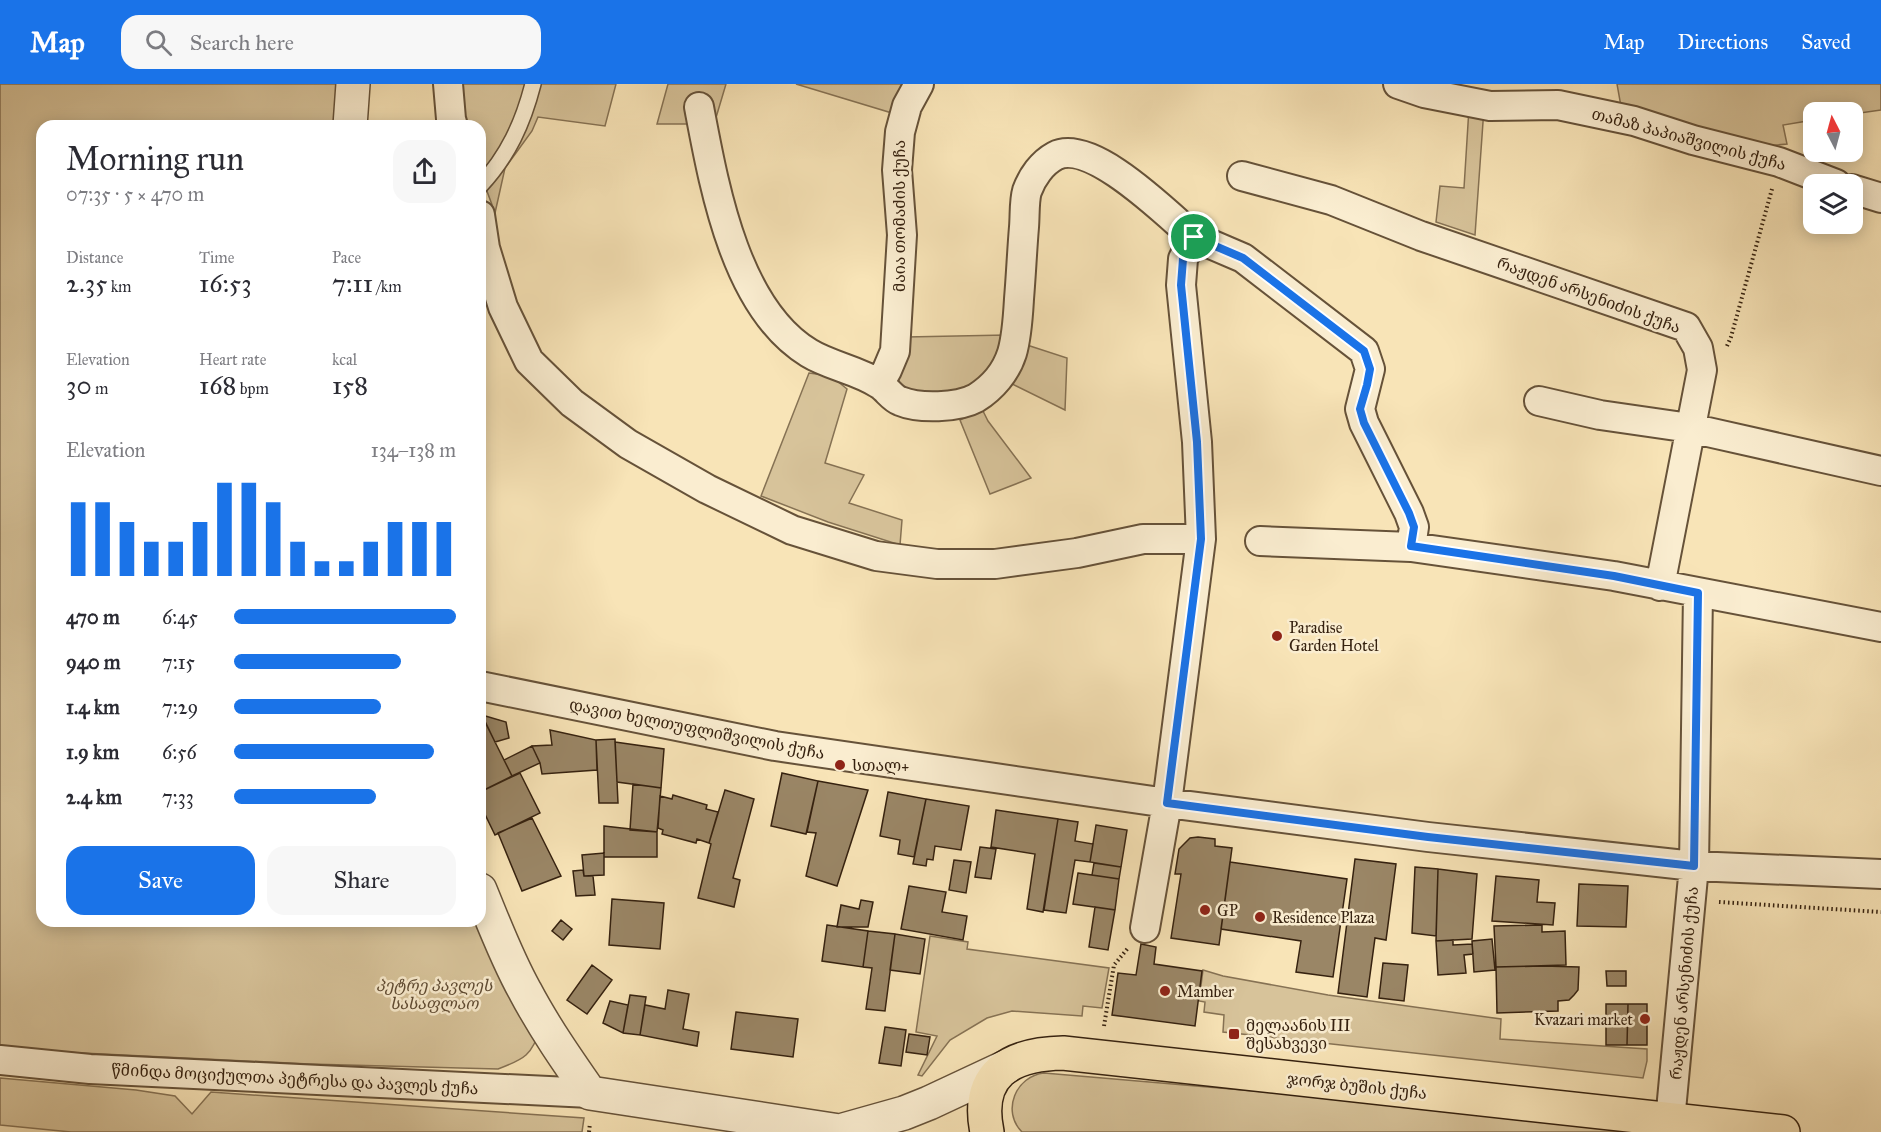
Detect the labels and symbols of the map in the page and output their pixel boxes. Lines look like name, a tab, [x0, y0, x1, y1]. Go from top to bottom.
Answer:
north arrow	[1803, 102, 1863, 162]
street label: თამაზ პაპიაშვილის ქუჩა	[1590, 104, 1788, 174]
street label: მაია თომაძის ქუჩა	[890, 140, 909, 292]
pin	[1168, 211, 1219, 262]
street label: რაჟდენ არსენიძის ქუჩა	[1495, 253, 1683, 337]
place label: Paradise Garden Hotel	[1289, 618, 1379, 655]
marker: Paradise Garden Hotel	[1270, 629, 1284, 643]
street label: დავით ხელთუფლიშვილის ქუჩა	[568, 695, 826, 763]
place label: სთალ+	[852, 756, 909, 775]
marker: სთალ+	[833, 758, 847, 772]
street label: რაჟდენ არსენიძის ქუჩა	[1666, 886, 1702, 1080]
place label: GP	[1217, 901, 1238, 920]
marker: GP	[1198, 903, 1212, 917]
place label: Residence Plaza	[1272, 908, 1375, 927]
marker: Residence Plaza	[1253, 910, 1267, 924]
park label: პეტრე პავლეს სასაფლაო	[376, 976, 492, 1014]
place label: Mamber	[1177, 982, 1234, 1001]
marker: Mamber	[1158, 984, 1172, 998]
place label: Kvazari market	[1534, 1010, 1633, 1029]
marker: Kvazari market	[1638, 1012, 1652, 1026]
place label: მელაანის III შესახვევი	[1246, 1016, 1351, 1053]
marker: მელაანის III შესახვევი	[1227, 1027, 1241, 1041]
street label: წმინდა მოციქულთა პეტრესა და პავლეს ქუჩა	[111, 1060, 479, 1098]
street label: ჯორჯ ბუშის ქუჩა	[1286, 1069, 1428, 1103]

